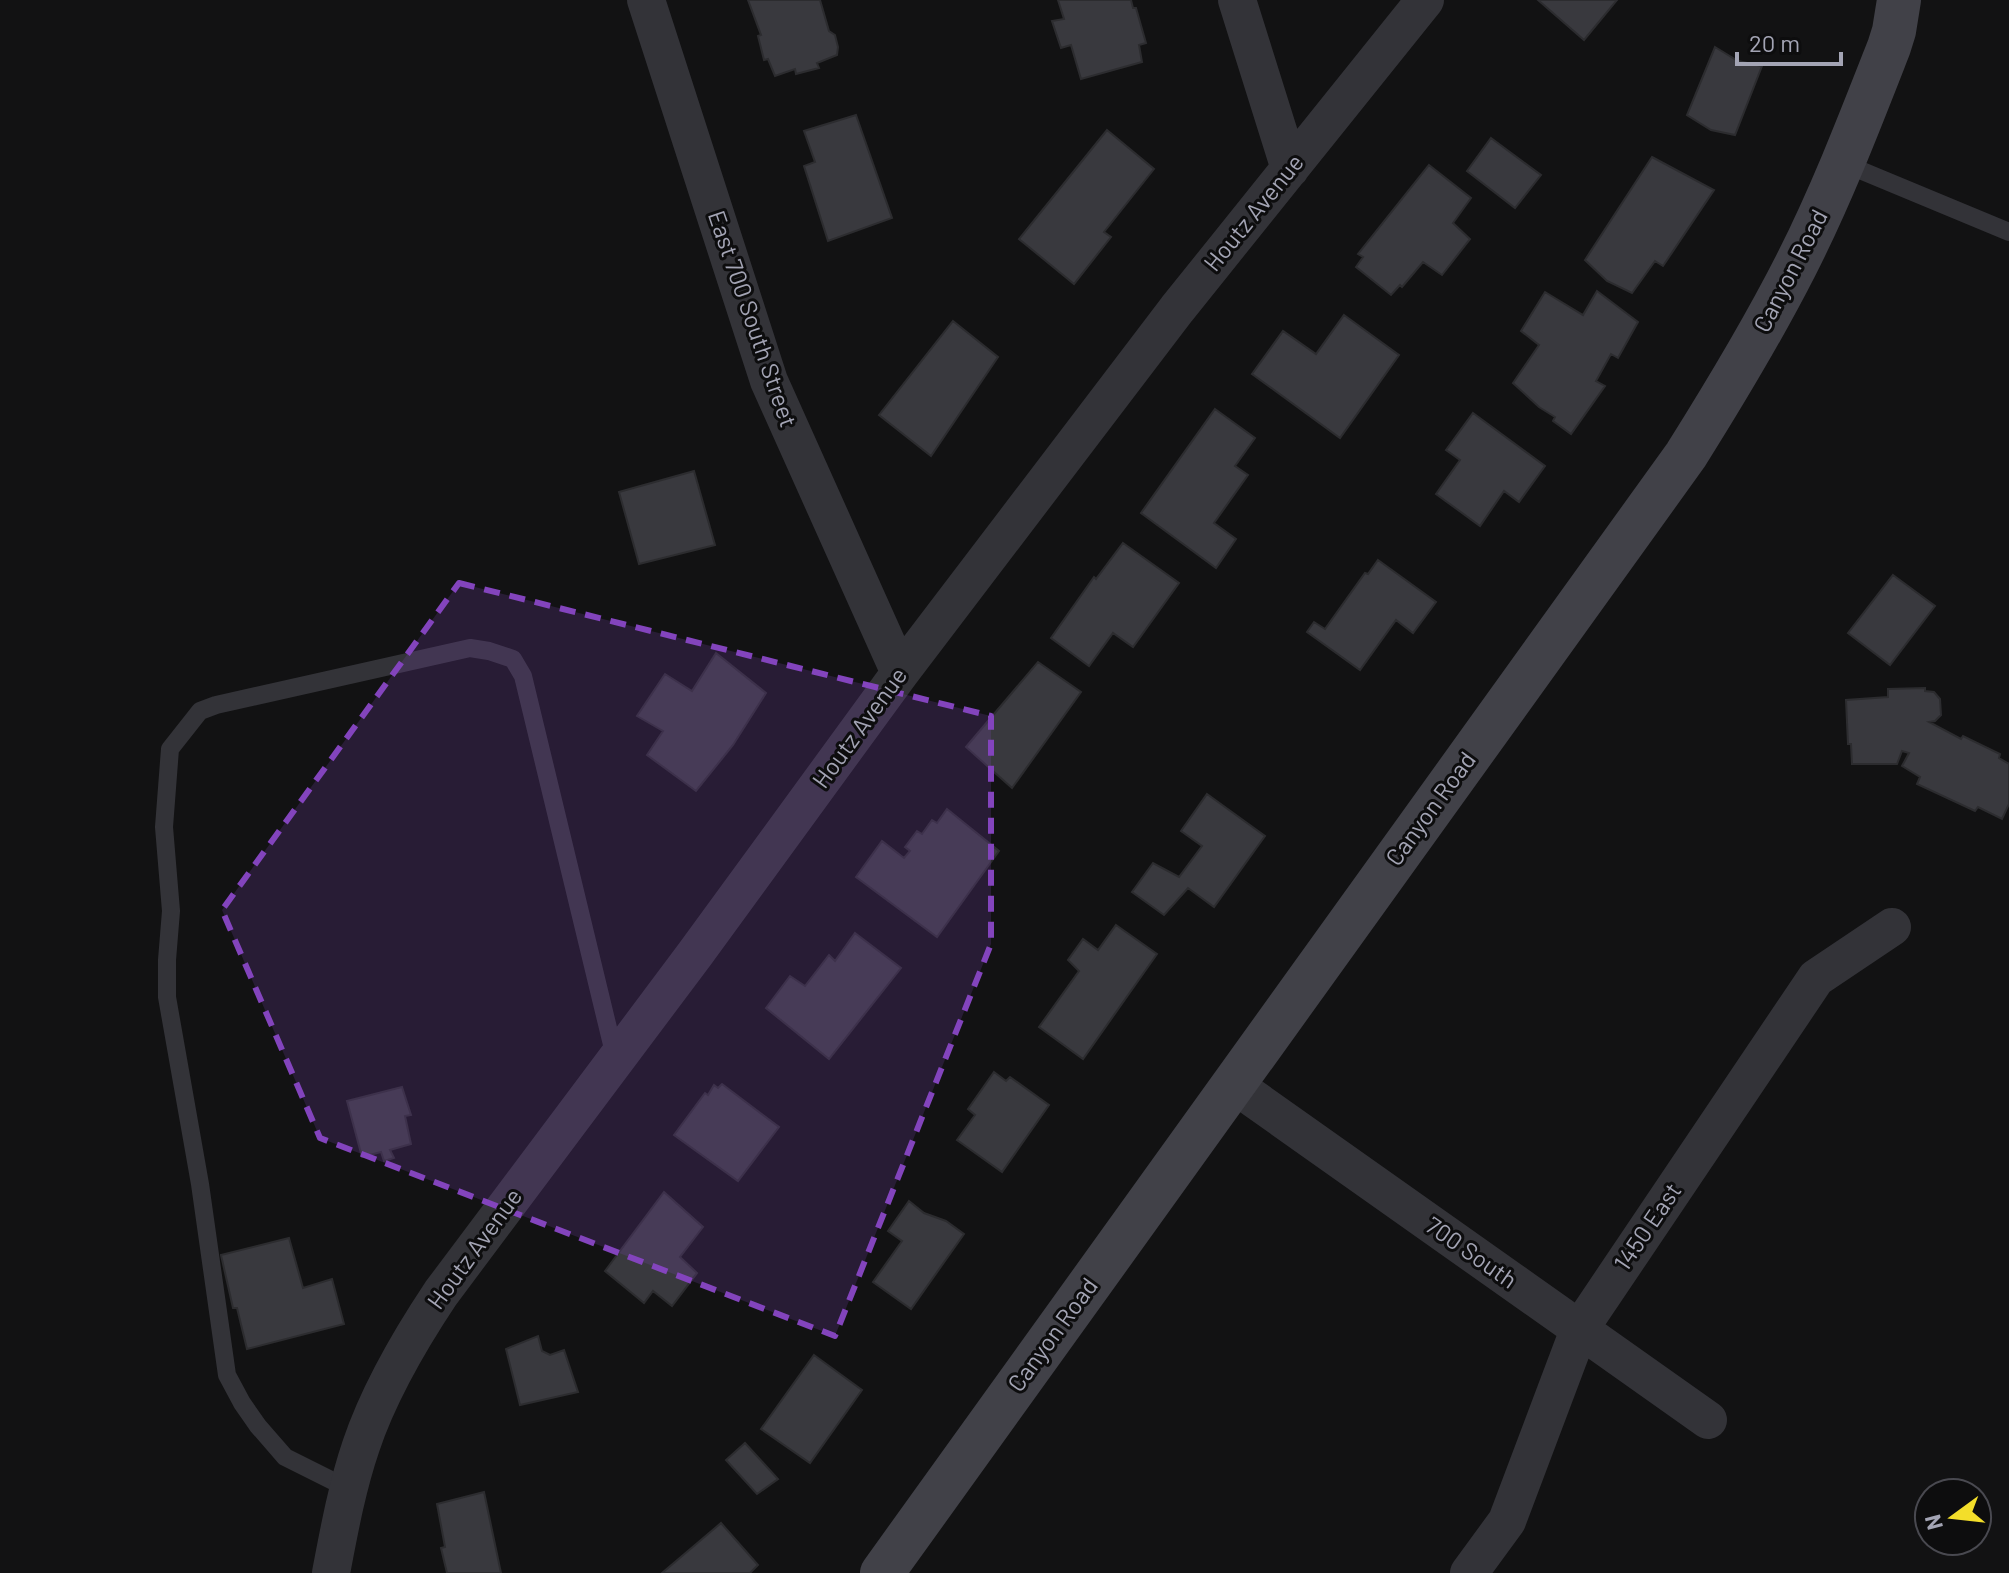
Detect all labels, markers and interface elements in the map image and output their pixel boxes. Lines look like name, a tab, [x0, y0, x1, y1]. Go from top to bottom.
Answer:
scale bar	[1737, 16, 1841, 66]
text: 20 m	[1749, 28, 1800, 57]
street label: Houtz Avenue	[1197, 148, 1309, 276]
street label: Canyon Road	[1746, 204, 1833, 337]
street label: East 700 South Street	[703, 206, 804, 431]
street label: Houtz Avenue	[805, 661, 912, 793]
street label: Canyon Road	[1379, 745, 1481, 871]
street label: 1450 East	[1607, 1177, 1687, 1275]
street label: Houtz Avenue	[420, 1182, 527, 1314]
street label: 700 South	[1421, 1210, 1523, 1294]
street label: Canyon Road	[1001, 1271, 1103, 1397]
north arrow	[1913, 1477, 1993, 1557]
text: N	[1918, 1512, 1947, 1533]

